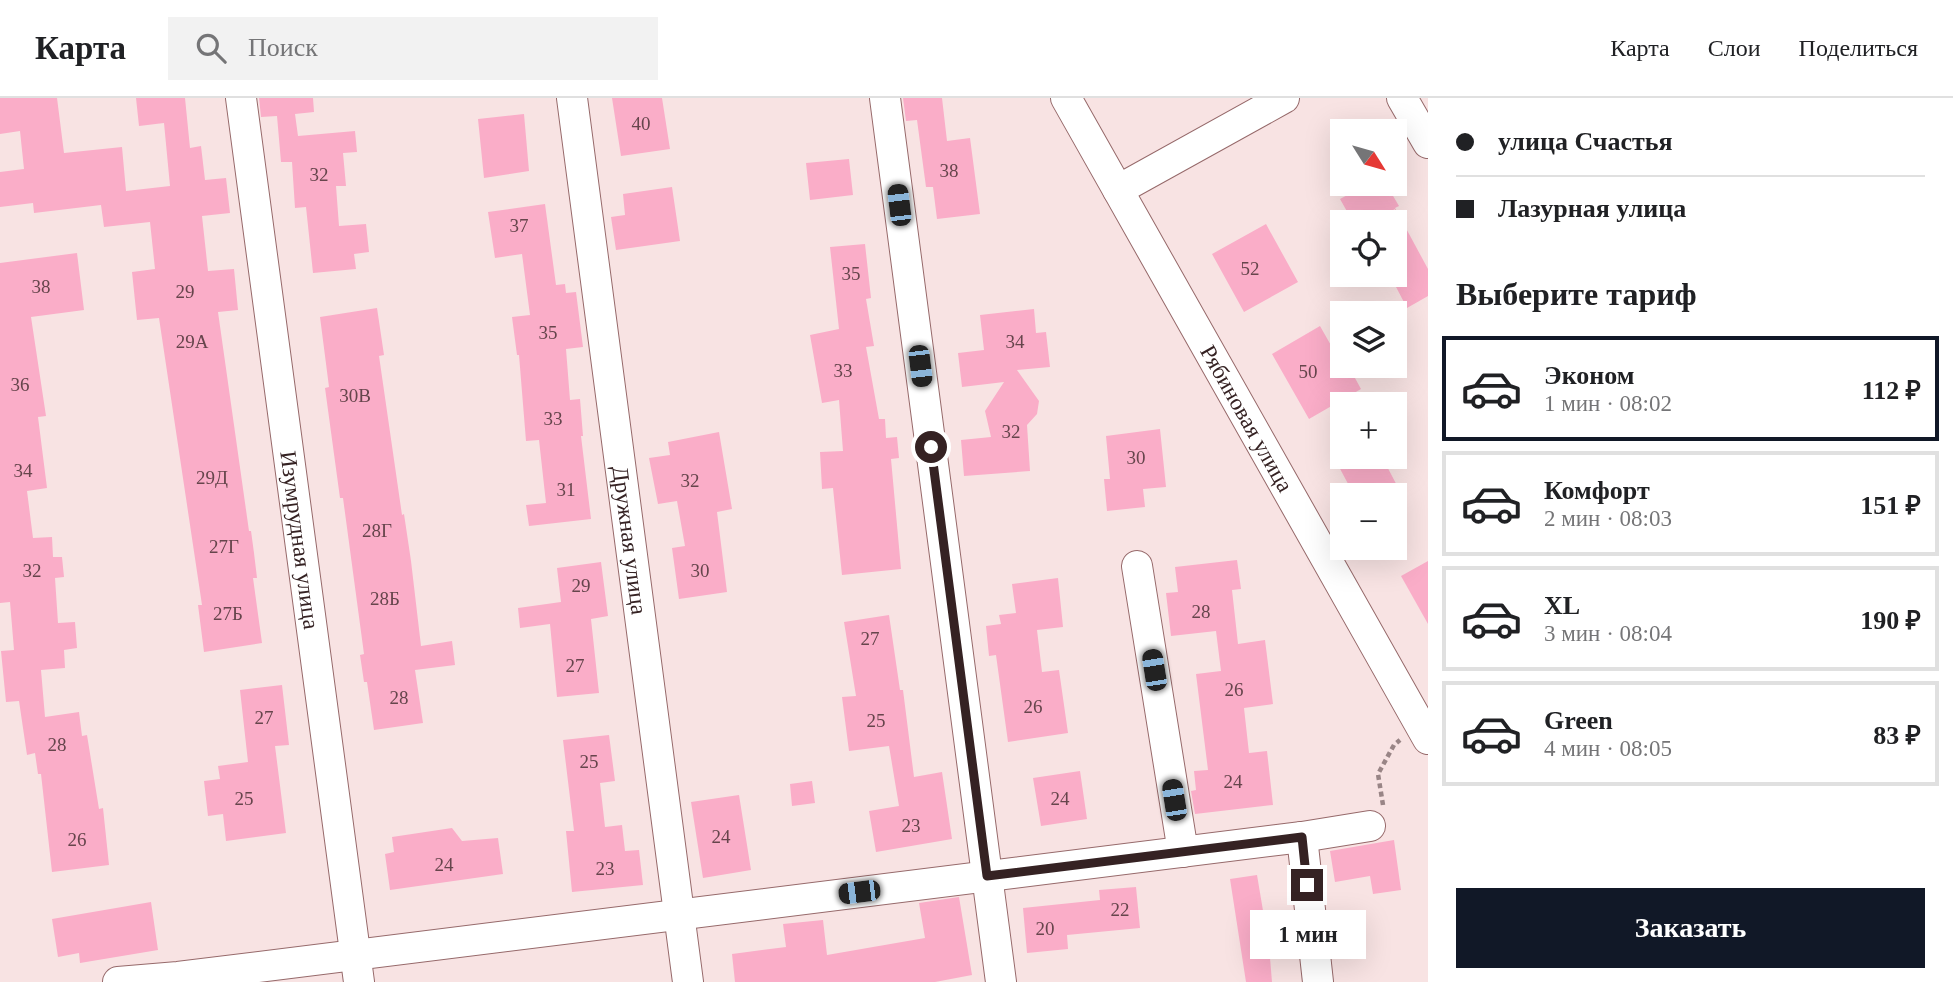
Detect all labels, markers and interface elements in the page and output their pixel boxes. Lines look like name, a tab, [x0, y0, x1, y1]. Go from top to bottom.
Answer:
search box	[168, 17, 658, 80]
icon: search	[192, 29, 230, 67]
text: Карта	[35, 30, 126, 66]
text: Поиск	[248, 33, 318, 62]
text: Карта	[1610, 35, 1670, 61]
text: Слои	[1708, 35, 1761, 61]
text: Поделиться	[1799, 35, 1918, 61]
house number: 40	[632, 113, 651, 134]
north arrow	[1330, 119, 1407, 196]
map controls	[1330, 119, 1407, 560]
text: улица Счастья	[1498, 127, 1673, 156]
house number: 38	[940, 160, 959, 181]
house number: 32	[310, 164, 329, 185]
car	[887, 183, 912, 227]
text: Лазурная улица	[1498, 194, 1686, 223]
button: locate	[1330, 210, 1407, 287]
house number: 37	[510, 215, 529, 236]
house number: 52	[1241, 258, 1260, 279]
house number: 35	[842, 263, 861, 284]
house number: 38	[32, 276, 51, 297]
text: Выберите тариф	[1456, 276, 1697, 312]
house number: 29	[176, 281, 195, 302]
button: layers	[1330, 301, 1407, 378]
house number: 35	[539, 322, 558, 343]
house number: 29А	[176, 331, 209, 352]
house number: 34	[1006, 331, 1025, 352]
street label: Рябиновая улица	[1195, 341, 1298, 496]
car	[908, 344, 933, 388]
icon: car	[1460, 357, 1523, 420]
house number: 33	[834, 360, 853, 381]
house number: 50	[1299, 361, 1318, 382]
text: Эконом	[1544, 361, 1634, 390]
house number: 36	[11, 374, 30, 395]
text: 112 ₽	[1862, 376, 1921, 405]
house number: 30В	[339, 385, 371, 406]
text: 1 мин · 08:02	[1544, 391, 1672, 416]
button: +	[1330, 392, 1407, 469]
house number: 33	[544, 408, 563, 429]
house number: 32	[1002, 421, 1021, 442]
route start	[915, 431, 947, 463]
house number: 30	[1127, 447, 1146, 468]
street label: Изумрудная улица	[275, 449, 324, 631]
house number: 34	[14, 460, 33, 481]
street label: Дружная улица	[607, 464, 652, 616]
house number: 29Д	[196, 467, 228, 488]
house number: 32	[681, 470, 700, 491]
icon: car	[1460, 472, 1523, 535]
text: Комфорт	[1544, 476, 1650, 505]
house number: 31	[557, 479, 576, 500]
button: −	[1330, 483, 1407, 560]
text: 151 ₽	[1860, 491, 1921, 520]
text: 2 мин · 08:03	[1544, 506, 1672, 531]
house number: 28Г	[362, 520, 392, 541]
house number: 27Г	[209, 536, 239, 557]
house number: 32	[23, 560, 42, 581]
house number: 30	[691, 560, 710, 581]
house number: 29	[572, 575, 591, 596]
icon: car	[1460, 587, 1523, 650]
house number: 28Б	[370, 588, 400, 609]
text: XL	[1544, 591, 1580, 620]
house number: 28	[1192, 601, 1211, 622]
house number: 27Б	[213, 603, 243, 624]
text: 190 ₽	[1860, 606, 1921, 635]
text: 3 мин · 08:04	[1544, 621, 1672, 646]
house number: 27	[861, 628, 880, 649]
car	[1141, 648, 1168, 692]
house number: 27	[566, 655, 585, 676]
house number: 26	[1225, 679, 1244, 700]
house number: 28	[390, 687, 409, 708]
house number: 26	[1024, 696, 1043, 717]
icon: car	[1460, 702, 1523, 765]
text: Green	[1544, 706, 1613, 735]
house number: 27	[255, 707, 274, 728]
house number: 25	[867, 710, 886, 731]
text: 83 ₽	[1873, 721, 1921, 750]
house number: 28	[48, 734, 67, 755]
text: 4 мин · 08:05	[1544, 736, 1672, 761]
house number: 25	[580, 751, 599, 772]
house number: 24	[1224, 771, 1243, 792]
car	[1161, 778, 1188, 822]
house number: 25	[235, 788, 254, 809]
house number: 24	[1051, 788, 1070, 809]
house number: 23	[902, 815, 921, 836]
house number: 24	[712, 826, 731, 847]
house number: 26	[68, 829, 87, 850]
house number: 24	[435, 854, 454, 875]
house number: 23	[596, 858, 615, 879]
route end	[1291, 869, 1323, 901]
car	[837, 879, 882, 905]
button: Заказать	[1456, 888, 1925, 968]
house number: 22	[1111, 899, 1130, 920]
callout: 1 мин	[1249, 910, 1365, 958]
house number: 20	[1036, 918, 1055, 939]
text: 1 мин	[1278, 922, 1338, 947]

